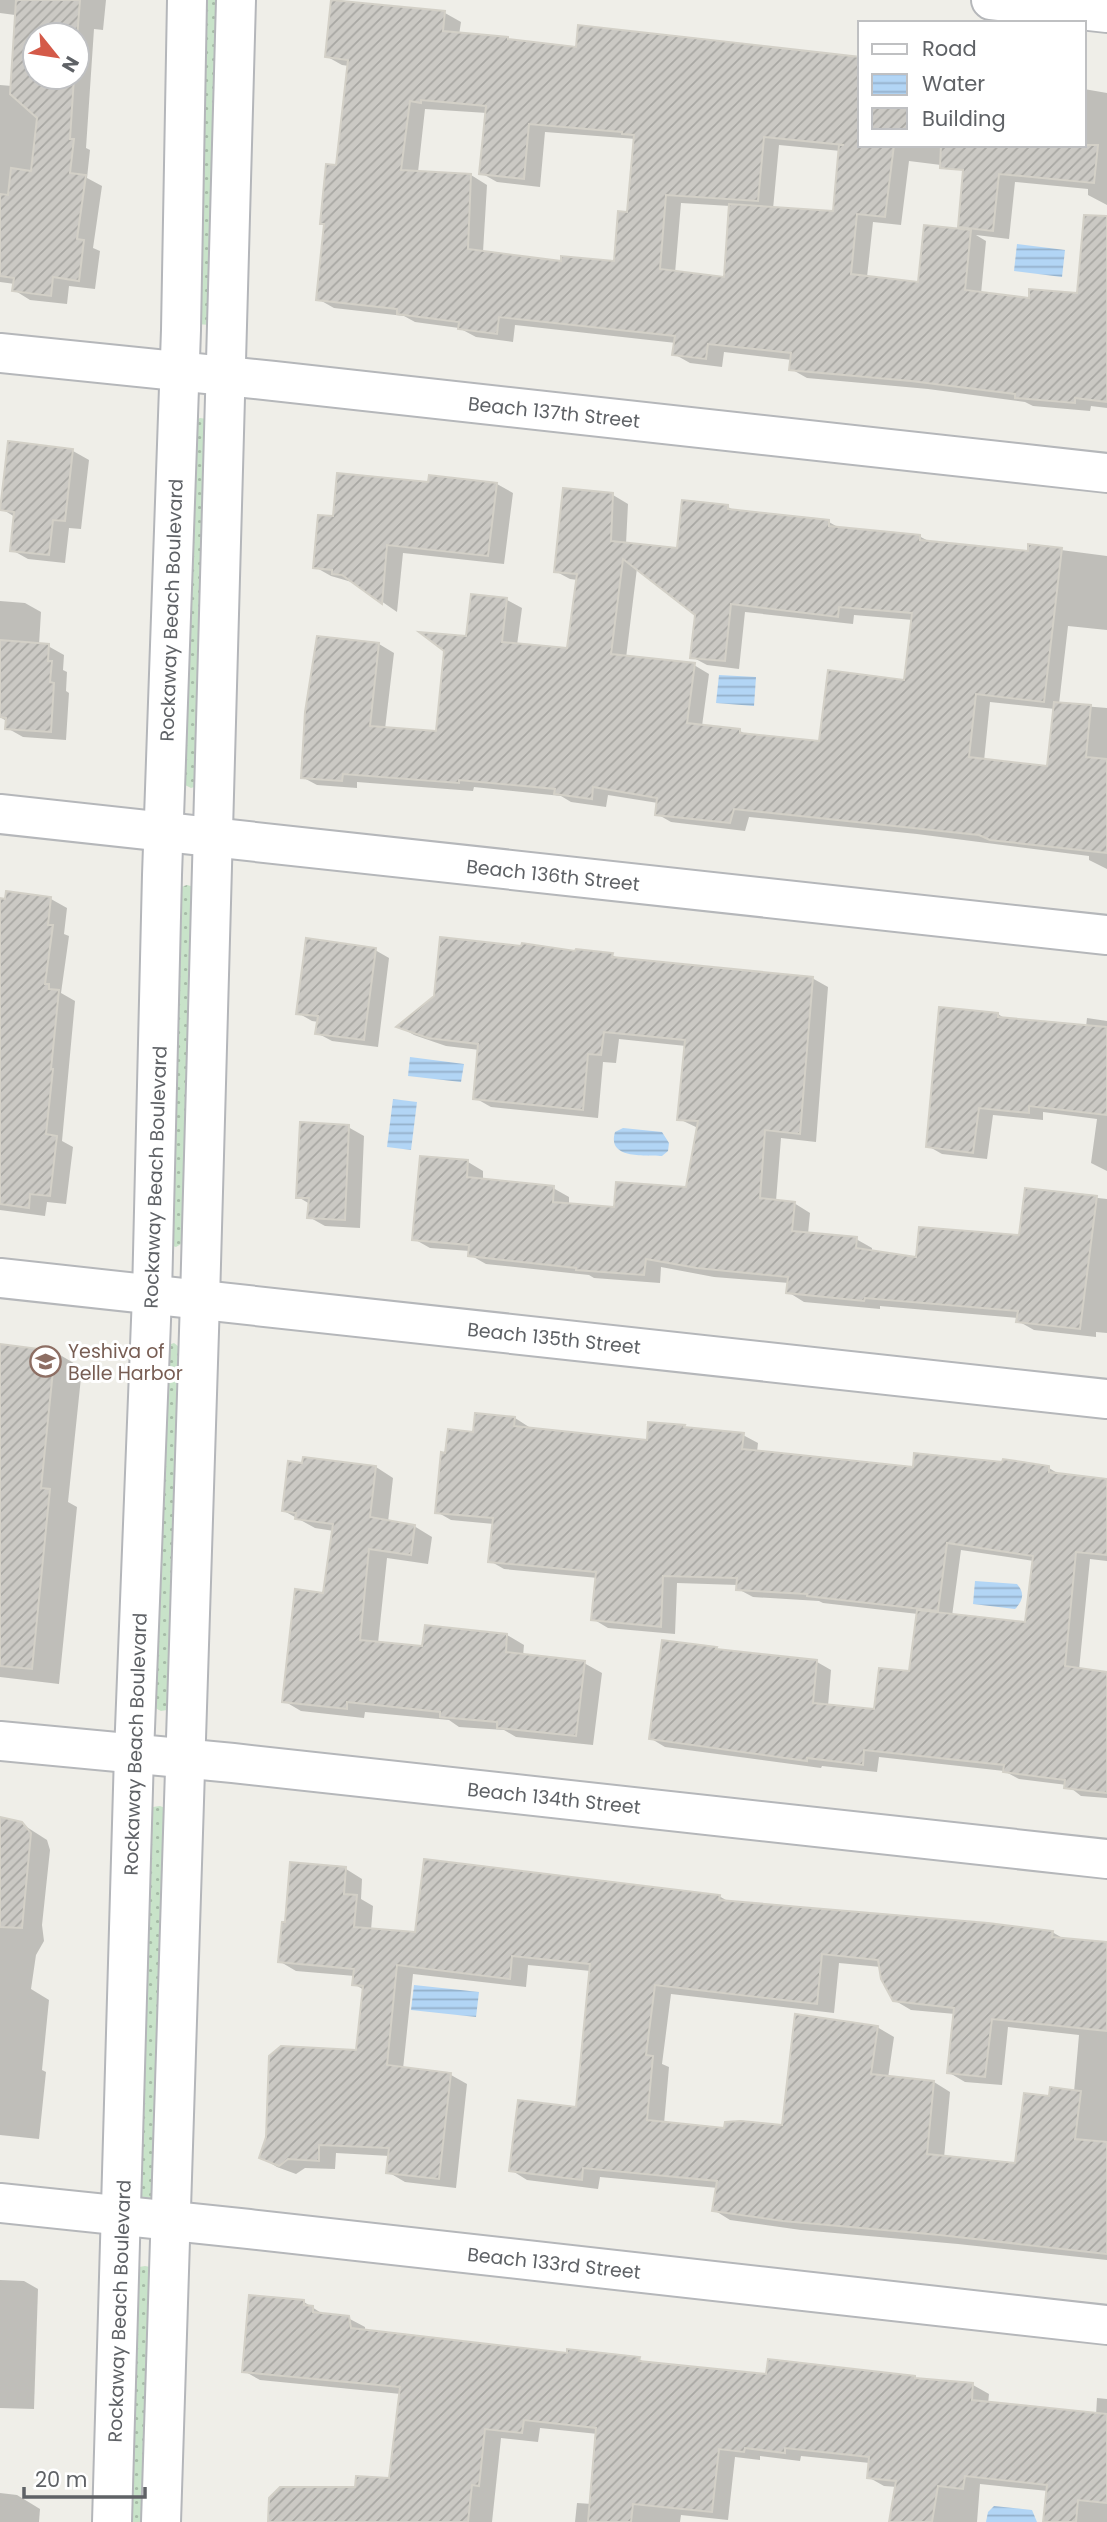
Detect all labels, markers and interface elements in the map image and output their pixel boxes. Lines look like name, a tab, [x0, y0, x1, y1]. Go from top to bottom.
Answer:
north arrow	[21, 21, 91, 91]
legend	[858, 21, 1086, 147]
text: Road	[922, 34, 977, 63]
text: N	[55, 51, 86, 77]
text: Water	[922, 69, 985, 98]
text: Building	[922, 104, 1006, 133]
street label: Beach 137th Street	[467, 390, 641, 435]
street label: Rockaway Beach Boulevard	[153, 478, 190, 742]
street label: Beach 136th Street	[465, 853, 641, 898]
street label: Rockaway Beach Boulevard	[137, 1045, 174, 1309]
street label: Beach 135th Street	[466, 1316, 642, 1361]
place label: Yeshiva of Belle Harbor	[68, 1338, 183, 1387]
school or university icon: Yeshiva of Belle Harbor	[28, 1345, 62, 1379]
street label: Rockaway Beach Boulevard	[117, 1612, 154, 1876]
street label: Beach 134th Street	[466, 1776, 642, 1821]
street label: Rockaway Beach Boulevard	[101, 2179, 138, 2443]
street label: Beach 133rd Street	[466, 2241, 642, 2286]
scale bar	[24, 2456, 145, 2500]
text: 20 m	[35, 2465, 88, 2494]

